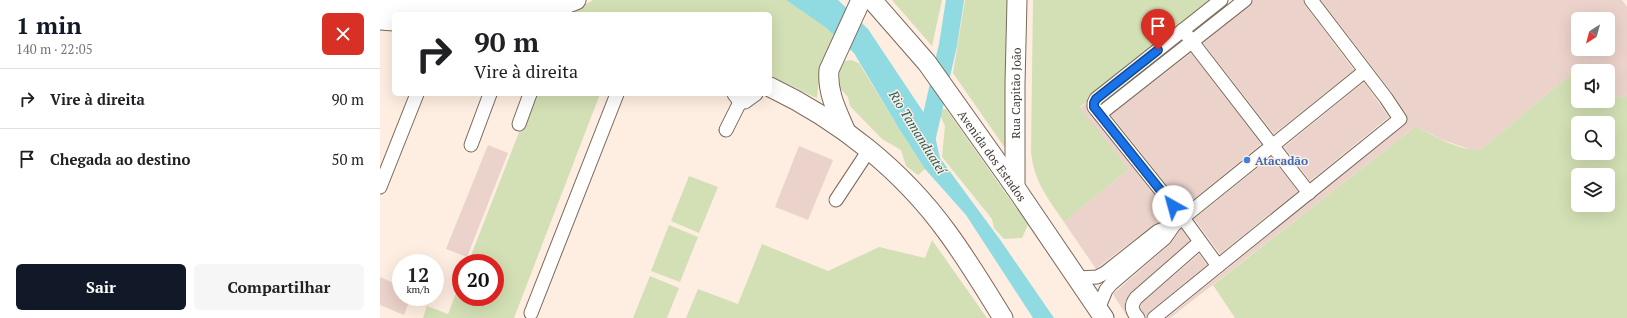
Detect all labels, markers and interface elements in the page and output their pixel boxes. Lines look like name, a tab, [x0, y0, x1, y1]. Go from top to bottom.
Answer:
text: 1 min	[16, 9, 82, 41]
pin	[1141, 9, 1175, 50]
north arrow	[1571, 12, 1615, 56]
map controls	[1571, 12, 1615, 212]
button: close	[322, 13, 364, 55]
icon: arrive	[1147, 15, 1169, 37]
text: 90 m	[474, 23, 539, 60]
icon: right	[408, 28, 460, 80]
text: 140 m · 22:05	[16, 40, 93, 58]
street label: Rua Capitão João	[1007, 47, 1023, 139]
text: Vire à direita	[474, 59, 578, 83]
button: sound	[1571, 64, 1615, 108]
water label: Rio Tamanduateí	[885, 86, 952, 178]
icon: right	[16, 88, 38, 110]
text: Vire à direita	[50, 89, 145, 109]
text: 90 m	[331, 89, 364, 109]
street label: Avenida dos Estados	[955, 107, 1030, 204]
button: search	[1571, 116, 1615, 160]
icon: arrive	[16, 148, 38, 170]
text: Chegada ao destino	[50, 149, 190, 169]
text: 50 m	[331, 149, 364, 169]
place label: Atacadão	[1255, 153, 1308, 168]
marker: Atacadão	[1242, 155, 1252, 165]
button: layers	[1571, 168, 1615, 212]
position arrow	[1152, 185, 1194, 227]
speed limit sign: 20	[452, 254, 504, 306]
text: 12	[407, 261, 429, 288]
button: Sair	[16, 264, 186, 310]
button: Compartilhar	[194, 264, 364, 310]
text: km/h	[406, 283, 430, 296]

